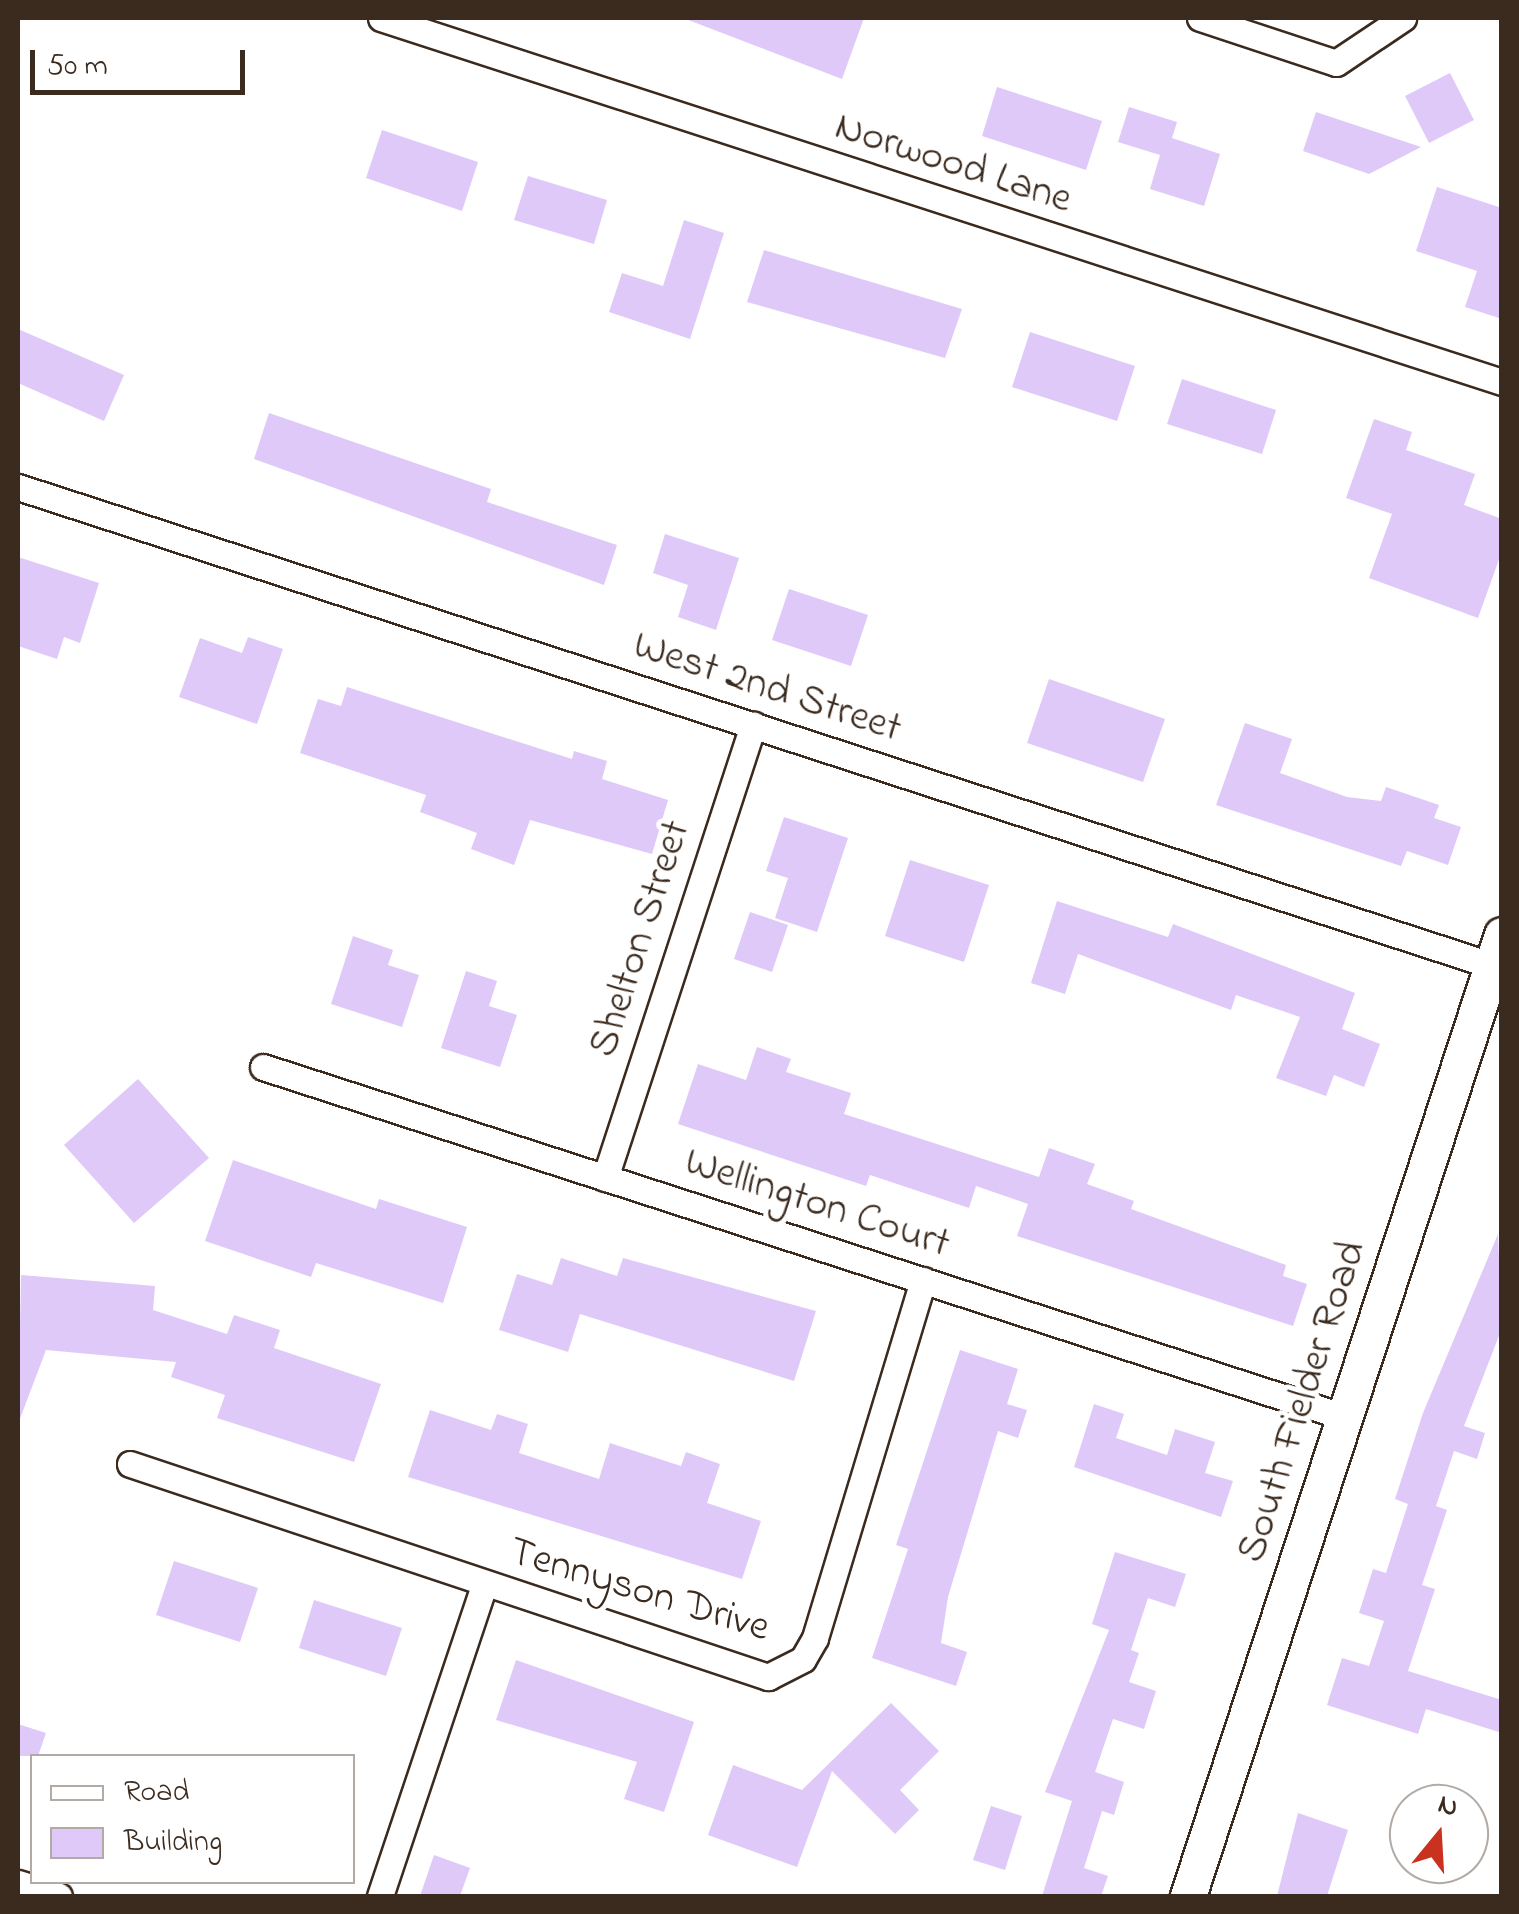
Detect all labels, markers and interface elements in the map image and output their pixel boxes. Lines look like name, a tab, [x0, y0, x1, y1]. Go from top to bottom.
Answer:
scale bar	[35, 30, 250, 92]
text: 50 m	[47, 45, 108, 89]
street label: Norwood Lane	[828, 102, 1078, 226]
street label: West 2nd Street	[627, 621, 907, 755]
street label: Shelton Street	[579, 814, 703, 1064]
street label: Wellington Court	[678, 1137, 956, 1271]
street label: South Fielder Road	[1227, 1235, 1379, 1569]
street label: Tennyson Drive	[503, 1527, 775, 1655]
legend	[30, 1754, 355, 1884]
text: Road	[124, 1771, 189, 1815]
north arrow	[1389, 1784, 1489, 1884]
text: N	[1432, 1784, 1463, 1829]
text: Building	[124, 1821, 222, 1865]

